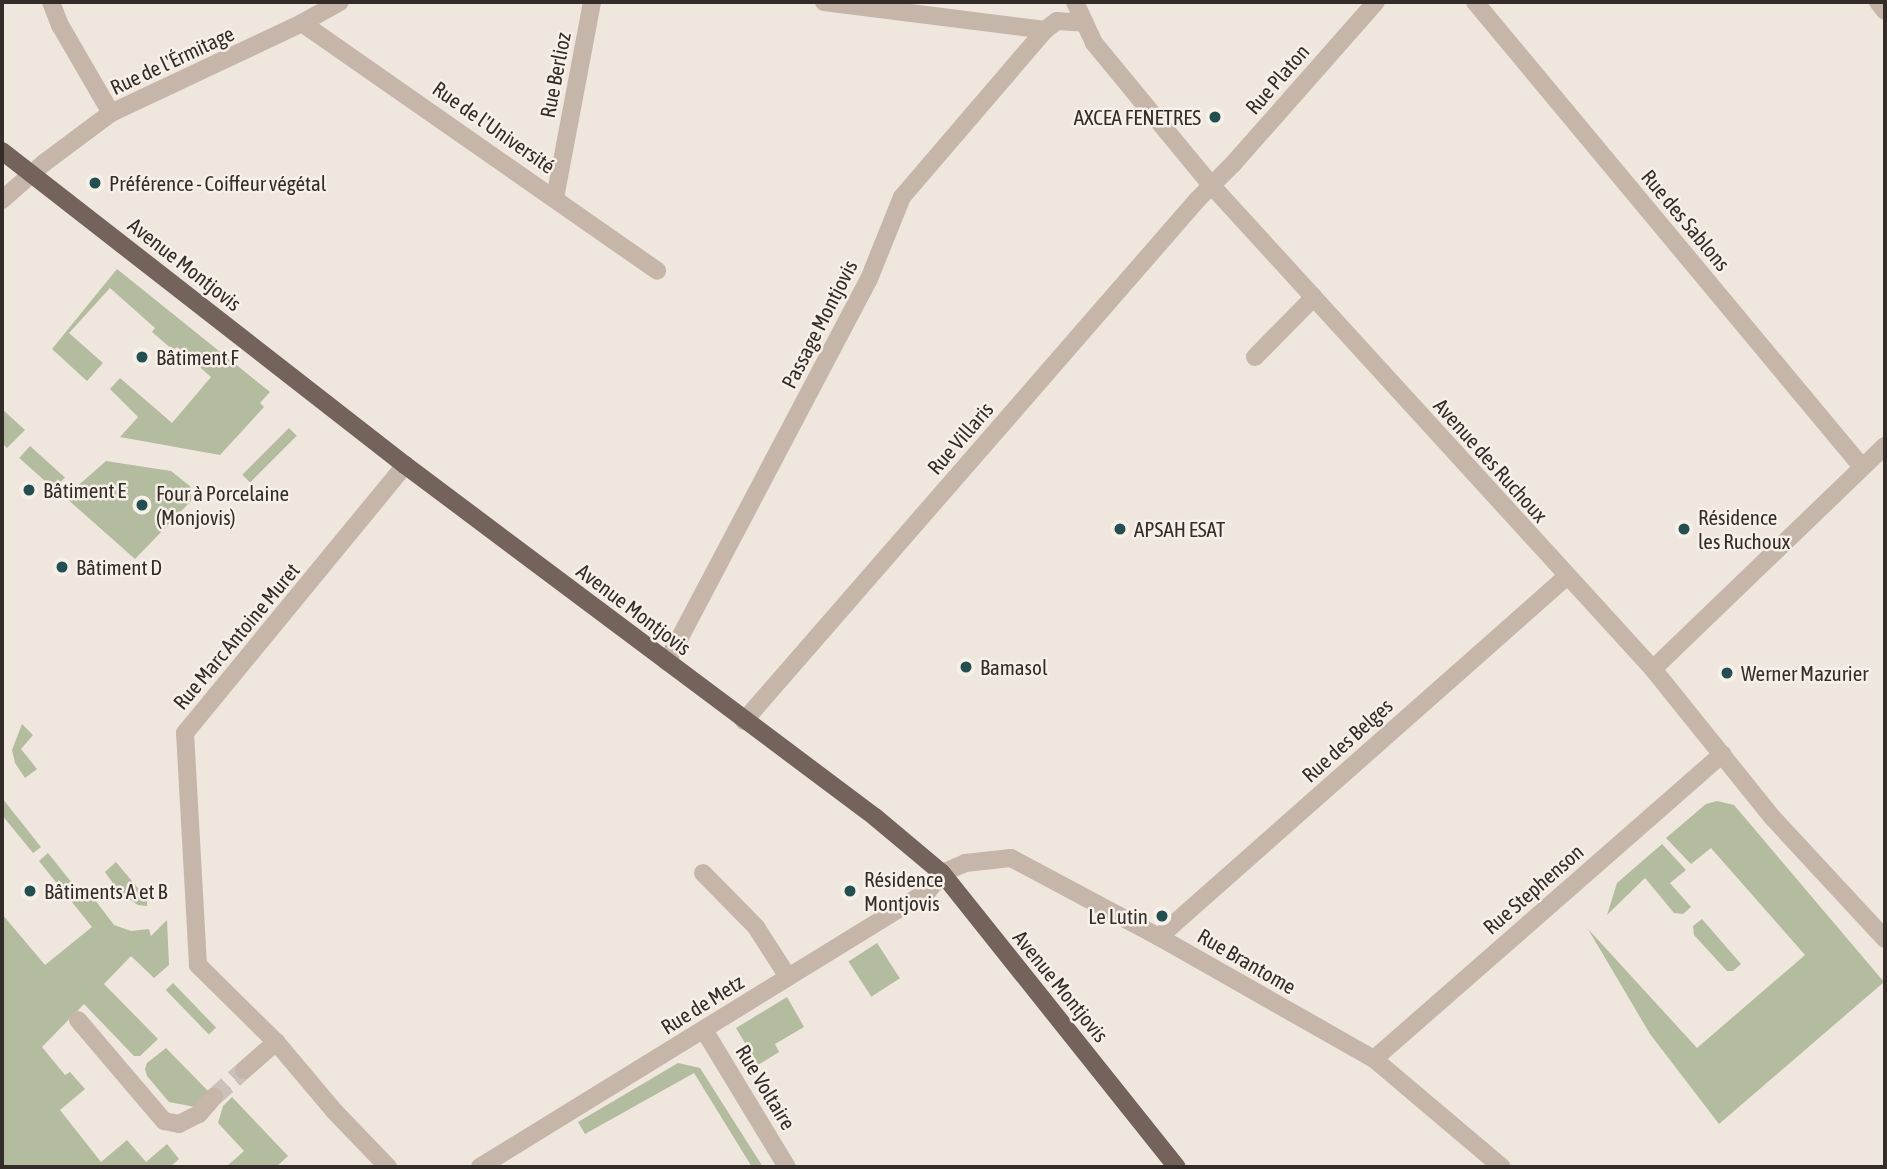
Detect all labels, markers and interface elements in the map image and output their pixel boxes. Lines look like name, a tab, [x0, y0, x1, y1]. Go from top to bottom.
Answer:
street label: Rue de l'Érmitage	[106, 20, 238, 100]
street label: Rue Berlioz	[534, 30, 576, 120]
street label: Rue Platon	[1240, 39, 1314, 119]
street label: Rue de l'Université	[428, 75, 560, 179]
place label: AXCEA FENETRES	[1074, 104, 1201, 130]
marker: AXCEA FENETRES	[1207, 109, 1223, 125]
street label: Rue des Sablons	[1636, 164, 1736, 276]
place label: Préférence - Coiffeur végétal	[109, 170, 326, 196]
marker: Préférence - Coiffeur végétal	[87, 175, 103, 191]
street label: Avenue Montjovis	[123, 212, 247, 316]
street label: Passage Montjovis	[776, 256, 862, 392]
place label: Bâtiment F	[156, 344, 239, 370]
marker: Bâtiment F	[134, 349, 150, 365]
street label: Avenue des Ruchoux	[1429, 393, 1553, 527]
street label: Rue Villaris	[922, 397, 998, 479]
place label: Bâtiment E	[43, 477, 126, 503]
place label: Four à Porcelaine (Monjovis)	[156, 480, 289, 530]
marker: Bâtiment E	[21, 482, 37, 498]
marker: Four à Porcelaine (Monjovis)	[134, 497, 150, 513]
place label: Résidence les Ruchoux	[1698, 504, 1790, 554]
place label: APSAH ESAT	[1134, 516, 1225, 542]
marker: APSAH ESAT	[1112, 521, 1128, 537]
marker: Résidence les Ruchoux	[1676, 521, 1692, 537]
place label: Bâtiment D	[76, 554, 162, 580]
street label: Rue Marc Antoine Muret	[167, 558, 305, 714]
street label: Avenue Montjovis	[572, 558, 696, 660]
marker: Bâtiment D	[54, 559, 70, 575]
place label: Bamasol	[980, 654, 1047, 680]
marker: Bamasol	[958, 659, 974, 675]
place label: Werner Mazurier	[1741, 660, 1868, 686]
marker: Werner Mazurier	[1719, 665, 1735, 681]
street label: Rue des Belges	[1297, 693, 1397, 787]
street label: Rue Stephenson	[1478, 839, 1588, 939]
place label: Résidence Montjovis	[864, 866, 943, 916]
place label: Bâtiments A et B	[44, 878, 167, 904]
marker: Bâtiments A et B	[22, 883, 38, 899]
marker: Résidence Montjovis	[842, 883, 858, 899]
place label: Le Lutin	[1088, 903, 1148, 929]
marker: Le Lutin	[1154, 908, 1170, 924]
street label: Rue Brantome	[1193, 923, 1301, 999]
street label: Avenue Montjovis	[1008, 925, 1114, 1047]
street label: Rue de Metz	[656, 969, 748, 1039]
street label: Rue Voltaire	[731, 1040, 801, 1134]

